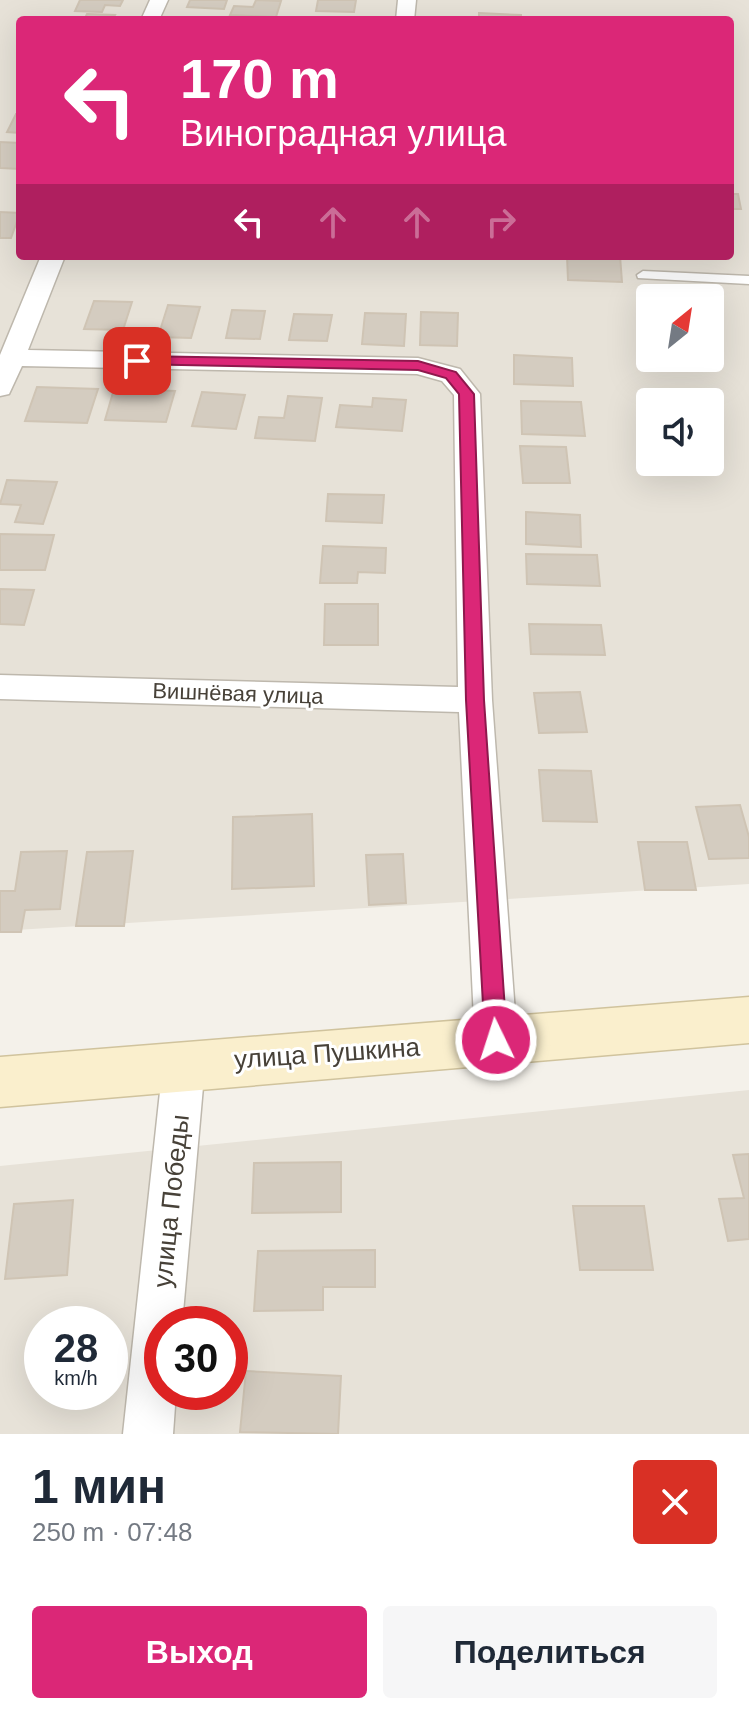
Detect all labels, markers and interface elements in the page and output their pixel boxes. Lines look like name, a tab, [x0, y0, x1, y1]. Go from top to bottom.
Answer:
text: 170 m	[180, 47, 339, 110]
icon: left	[48, 48, 152, 152]
text: Виноградная улица	[180, 113, 507, 154]
icon: left	[227, 200, 271, 244]
icon: ahead	[311, 200, 355, 244]
icon: ahead	[395, 200, 439, 244]
icon: right	[479, 200, 523, 244]
north arrow	[636, 284, 724, 372]
map controls	[636, 284, 724, 476]
pin	[103, 327, 171, 395]
icon: arrive	[115, 339, 159, 383]
button: sound	[636, 388, 724, 476]
street label: Вишнёвая улица	[152, 678, 325, 709]
position arrow	[454, 998, 538, 1082]
street label: улица Пушкина	[233, 1032, 421, 1074]
street label: улица Победы	[147, 1113, 195, 1289]
speed limit sign: 30	[144, 1306, 248, 1410]
text: 28	[54, 1326, 98, 1370]
text: km/h	[54, 1367, 98, 1389]
text: 1 мин	[32, 1460, 166, 1513]
button: close	[633, 1460, 717, 1544]
text: 250 m · 07:48	[32, 1517, 192, 1547]
button: Выход	[32, 1606, 367, 1698]
button: Поделиться	[383, 1606, 717, 1698]

